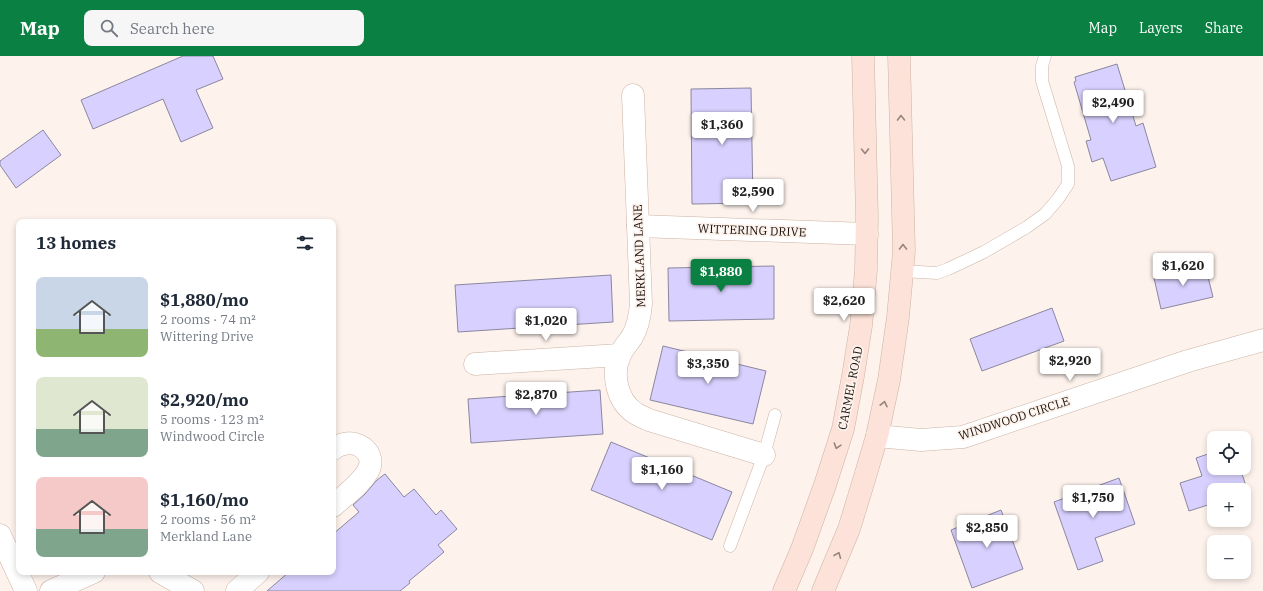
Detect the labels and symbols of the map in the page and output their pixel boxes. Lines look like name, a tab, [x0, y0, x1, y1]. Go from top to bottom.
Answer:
pin: $2,490	[1080, 90, 1146, 124]
pin: $1,360	[689, 112, 755, 146]
one-way arrow	[897, 115, 905, 121]
one-way arrow	[861, 148, 870, 154]
pin: $2,590	[720, 179, 786, 213]
street label: MERKLAND LANE	[630, 204, 648, 308]
street label: WITTERING DRIVE	[697, 221, 807, 239]
one-way arrow	[899, 244, 908, 250]
pin: $1,620	[1150, 253, 1216, 287]
pin: $1,880	[688, 259, 754, 293]
pin: $2,620	[811, 288, 877, 322]
pin: $1,020	[513, 308, 579, 342]
street label: CARMEL ROAD	[835, 345, 865, 431]
pin: $2,920	[1037, 348, 1103, 382]
pin: $3,350	[675, 351, 741, 385]
pin: $2,870	[503, 382, 569, 416]
street label: WINDWOOD CIRCLE	[957, 393, 1071, 443]
one-way arrow	[879, 401, 887, 407]
one-way arrow	[834, 443, 842, 450]
pin: $1,160	[629, 457, 695, 491]
pin: $1,750	[1060, 485, 1126, 519]
pin: $2,850	[954, 515, 1020, 549]
one-way arrow	[833, 552, 841, 560]

